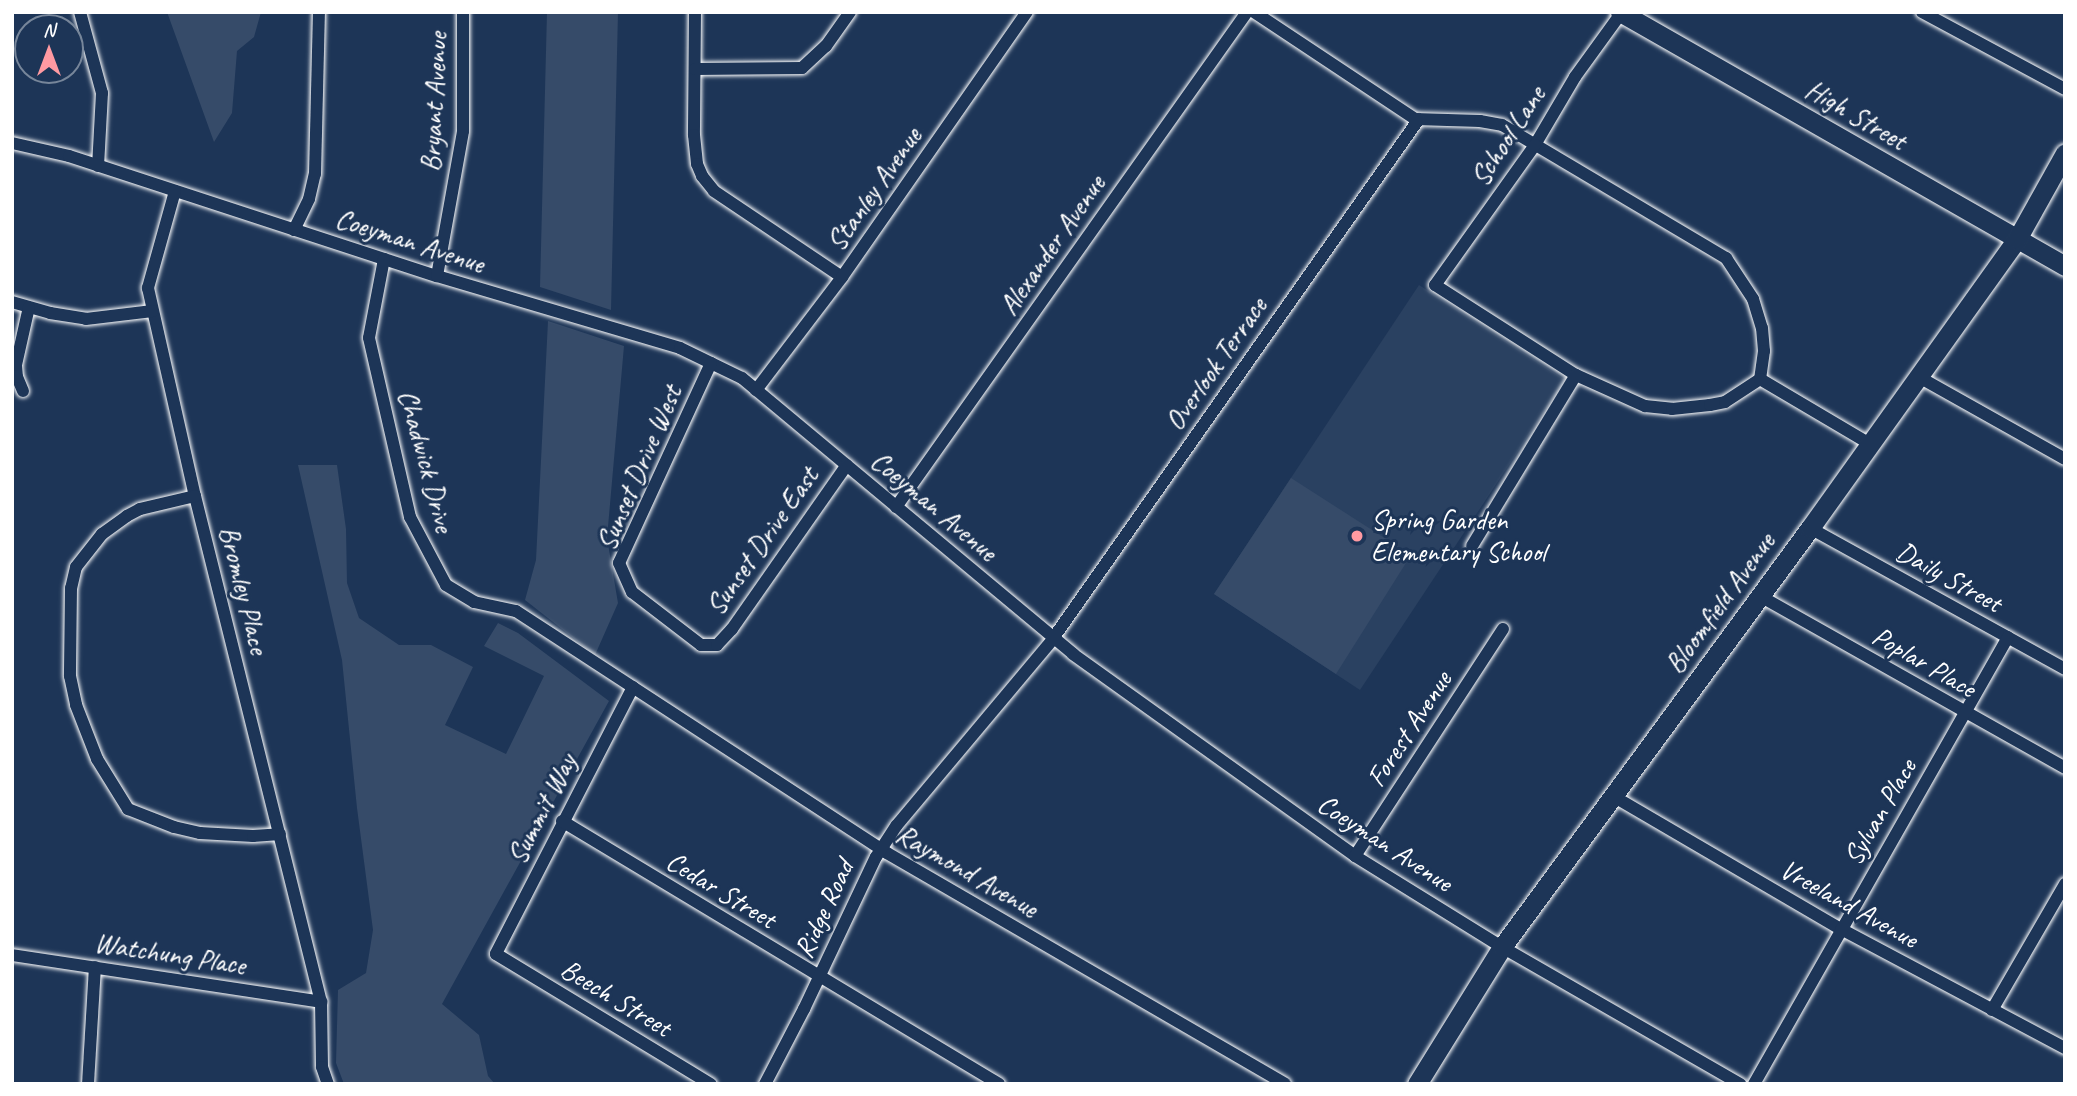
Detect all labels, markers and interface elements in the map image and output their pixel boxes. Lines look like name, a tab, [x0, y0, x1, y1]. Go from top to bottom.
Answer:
north arrow	[14, 14, 84, 84]
text: N	[43, 18, 55, 42]
street label: Bryant Avenue	[414, 32, 454, 172]
street label: High Street	[1799, 73, 1913, 157]
street label: School Lane	[1463, 80, 1553, 192]
street label: Stanley Avenue	[819, 121, 929, 257]
street label: Alexander Avenue	[992, 169, 1112, 321]
street label: Coeyman Avenue	[332, 201, 488, 281]
street label: Overlook Terrace	[1158, 291, 1274, 437]
street label: Sunset Drive West	[589, 380, 689, 556]
street label: Chadwick Drive	[391, 386, 461, 536]
street label: Coeyman Avenue	[864, 444, 1004, 568]
street label: Sunset Drive East	[698, 460, 826, 622]
place label: Spring Garden Elementary School	[1371, 503, 1546, 569]
street label: Bromley Place	[212, 522, 276, 658]
street label: Bloomfield Avenue	[1658, 526, 1782, 680]
marker: Spring Garden Elementary School	[1349, 528, 1365, 544]
street label: Daily Street	[1890, 534, 2008, 620]
street label: Poplar Place	[1866, 619, 1982, 705]
street label: Forest Avenue	[1359, 665, 1459, 793]
street label: Summit Way	[500, 748, 584, 870]
street label: Sylvan Place	[1836, 753, 1924, 871]
street label: Coeyman Avenue	[1311, 787, 1459, 899]
street label: Raymond Avenue	[890, 817, 1044, 925]
street label: Cedar Street	[660, 844, 782, 936]
street label: Vreeland Avenue	[1774, 852, 1924, 956]
street label: Ridge Road	[787, 855, 861, 963]
street label: Watchung Place	[92, 925, 248, 983]
street label: Beech Street	[555, 952, 677, 1044]

